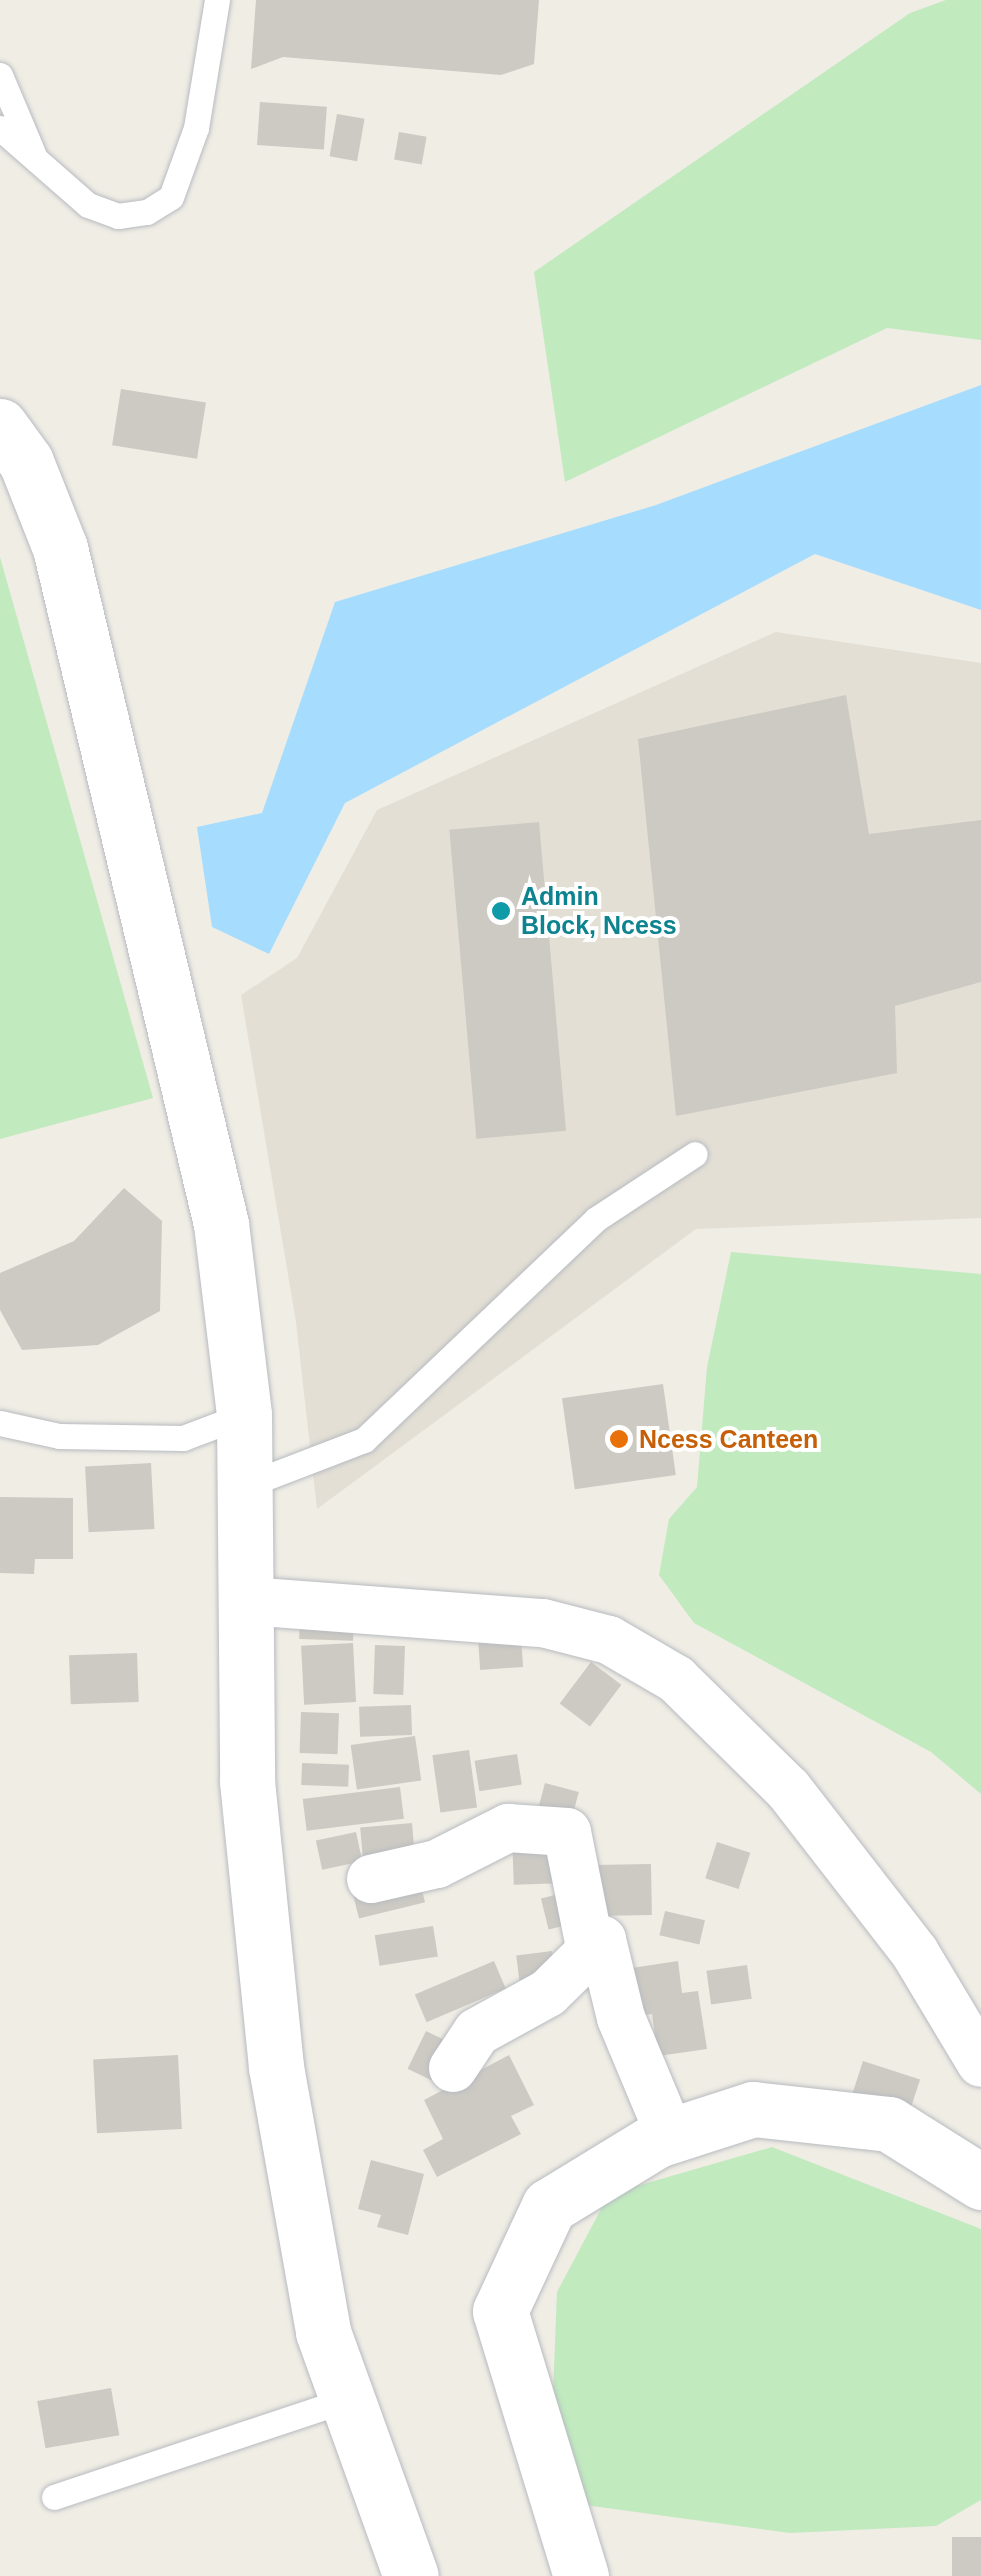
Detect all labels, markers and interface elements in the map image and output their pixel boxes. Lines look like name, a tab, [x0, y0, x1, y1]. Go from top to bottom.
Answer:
place label: Admin Block, Ncess	[521, 882, 677, 941]
marker: Admin Block, Ncess	[490, 900, 512, 922]
place label: Ncess Canteen	[639, 1424, 818, 1454]
marker: Ncess Canteen	[608, 1428, 630, 1450]

